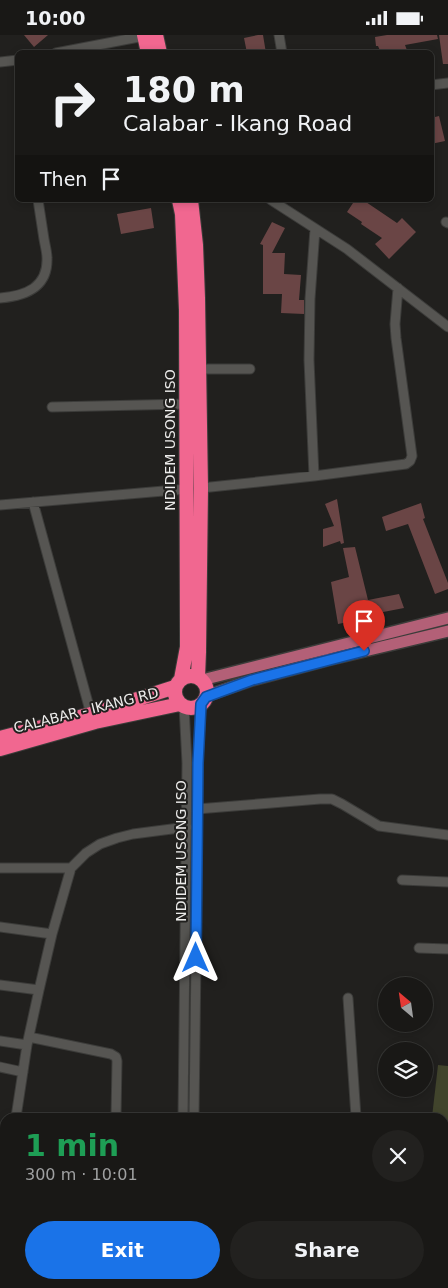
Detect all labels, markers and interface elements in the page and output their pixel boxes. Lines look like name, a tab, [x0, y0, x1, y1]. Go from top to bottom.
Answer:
text: 10:00	[25, 7, 85, 29]
icon: right	[40, 70, 105, 135]
text: 180 m	[123, 70, 245, 110]
text: Calabar - Ikang Road	[123, 111, 352, 136]
icon: arrive	[97, 165, 125, 193]
text: Then	[40, 168, 87, 190]
street label: NDIDEM USONG ISO	[162, 369, 178, 511]
pin	[343, 600, 385, 651]
icon: arrive	[350, 607, 378, 635]
street label: CALABAR - IKANG RD	[12, 684, 160, 736]
street label: NDIDEM USONG ISO	[173, 780, 189, 922]
position arrow	[169, 931, 221, 983]
north arrow	[378, 977, 432, 1033]
map controls	[378, 977, 433, 1097]
button: layers	[378, 1042, 433, 1097]
text: 1 min	[25, 1128, 119, 1163]
button: close	[372, 1130, 424, 1182]
text: 300 m · 10:01	[25, 1165, 138, 1184]
button: Exit	[25, 1221, 220, 1279]
button: Share	[230, 1221, 424, 1279]

